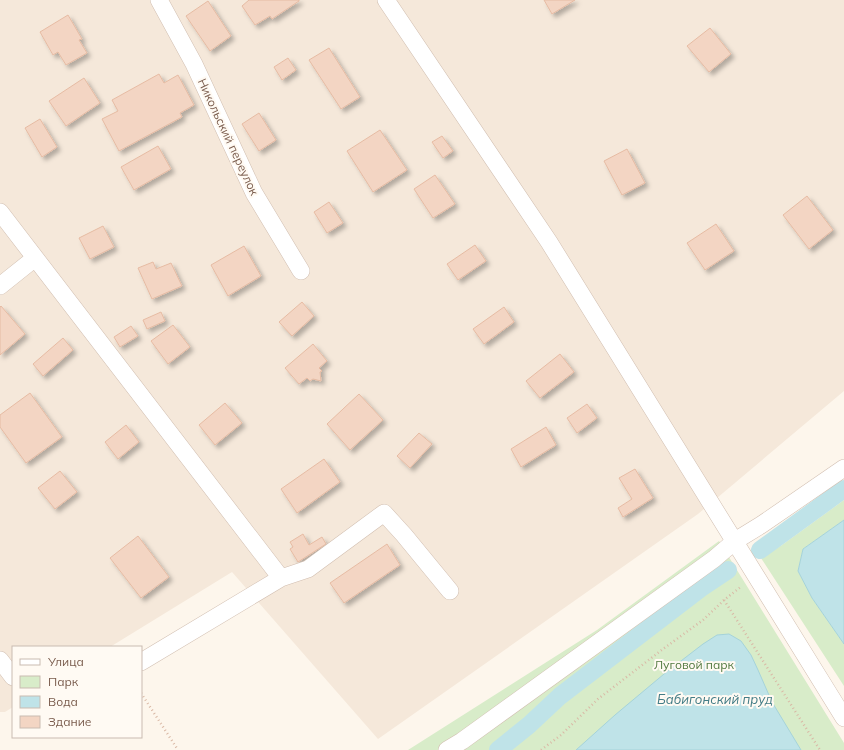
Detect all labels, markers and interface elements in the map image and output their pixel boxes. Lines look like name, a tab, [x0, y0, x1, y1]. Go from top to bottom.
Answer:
street label: Никольский переулок	[195, 76, 262, 198]
legend	[12, 646, 142, 738]
text: Улица	[47, 654, 84, 669]
park label: Луговой парк	[654, 657, 735, 672]
text: Парк	[48, 674, 79, 689]
water label: Бабигонский пруд	[657, 691, 773, 707]
text: Вода	[48, 694, 78, 709]
text: Здание	[48, 714, 92, 729]

